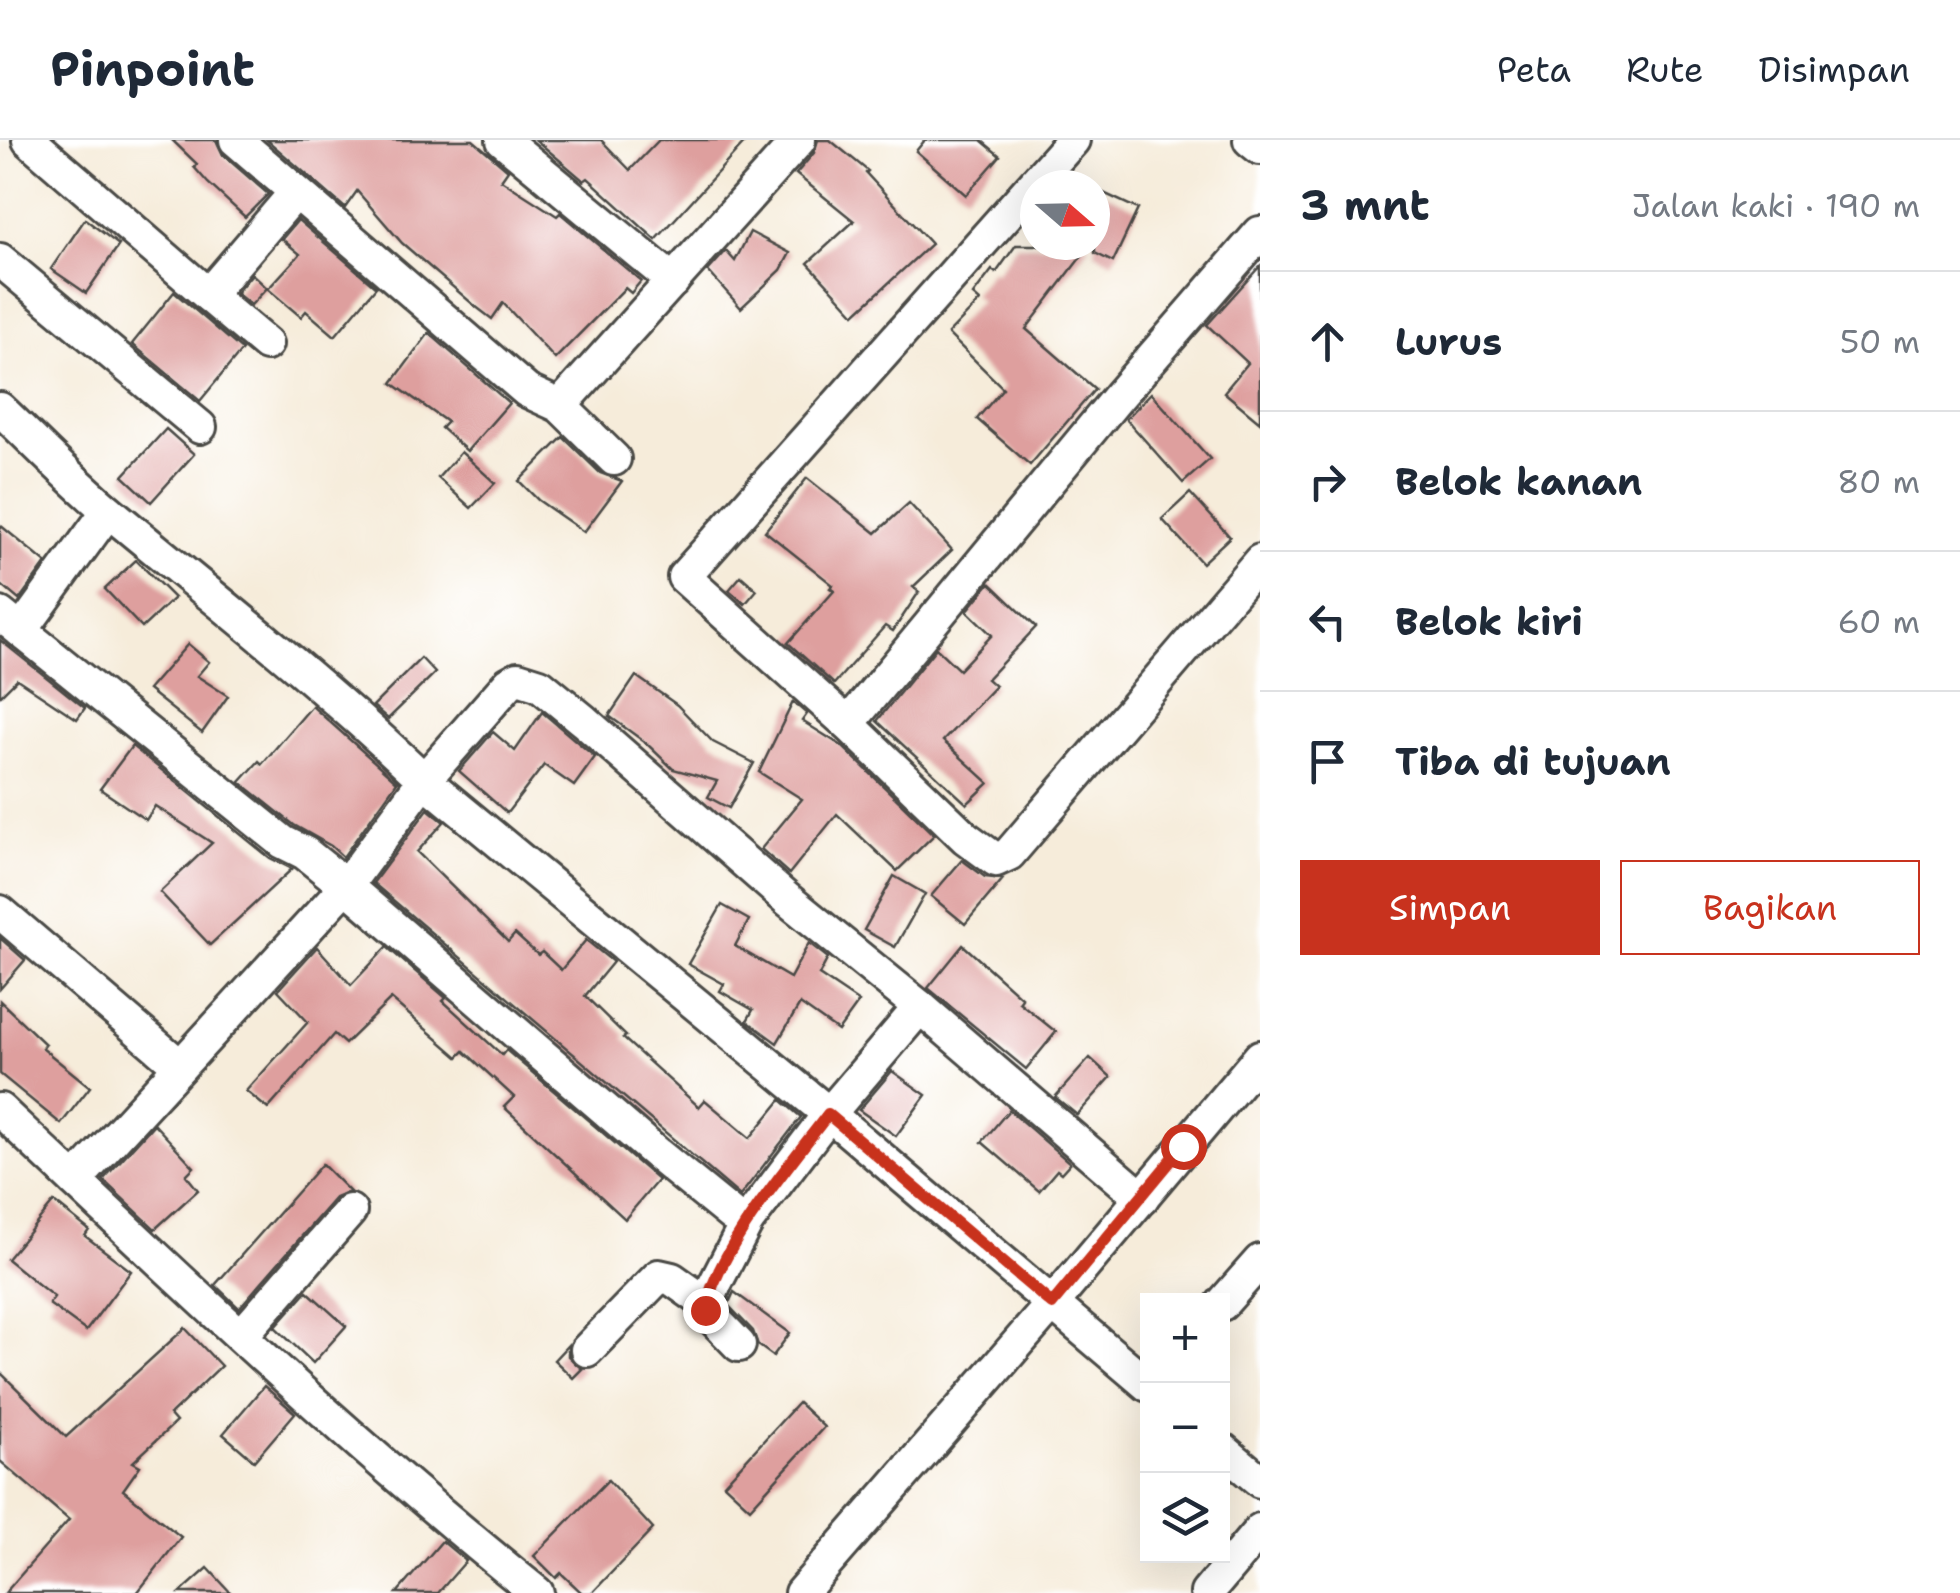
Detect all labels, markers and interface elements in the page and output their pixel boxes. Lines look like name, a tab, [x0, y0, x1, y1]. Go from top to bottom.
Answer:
text: Pinpoint	[50, 37, 255, 101]
text: Peta	[1497, 46, 1571, 93]
text: Rute	[1626, 46, 1704, 93]
text: Disimpan	[1759, 46, 1910, 93]
north arrow	[1020, 170, 1110, 260]
text: 3 mnt	[1300, 177, 1430, 233]
text: Jalan kaki · 190 m	[1632, 184, 1920, 227]
icon: ahead	[1300, 314, 1355, 369]
text: Lurus	[1395, 316, 1502, 367]
text: 50 m	[1840, 320, 1920, 363]
icon: right	[1300, 454, 1355, 509]
text: Belok kanan	[1395, 456, 1642, 507]
text: 80 m	[1837, 460, 1920, 503]
icon: left	[1300, 594, 1355, 649]
text: Belok kiri	[1395, 596, 1583, 647]
text: 60 m	[1838, 600, 1920, 643]
icon: arrive	[1300, 734, 1355, 789]
text: Tiba di tujuan	[1395, 736, 1671, 787]
button: Simpan	[1300, 860, 1600, 955]
button: Bagikan	[1620, 860, 1920, 955]
route start	[1161, 1124, 1207, 1170]
route end	[683, 1288, 729, 1334]
map controls	[1140, 1293, 1230, 1563]
button: +	[1140, 1293, 1230, 1383]
button: −	[1140, 1383, 1230, 1473]
button: layers	[1140, 1473, 1230, 1563]

